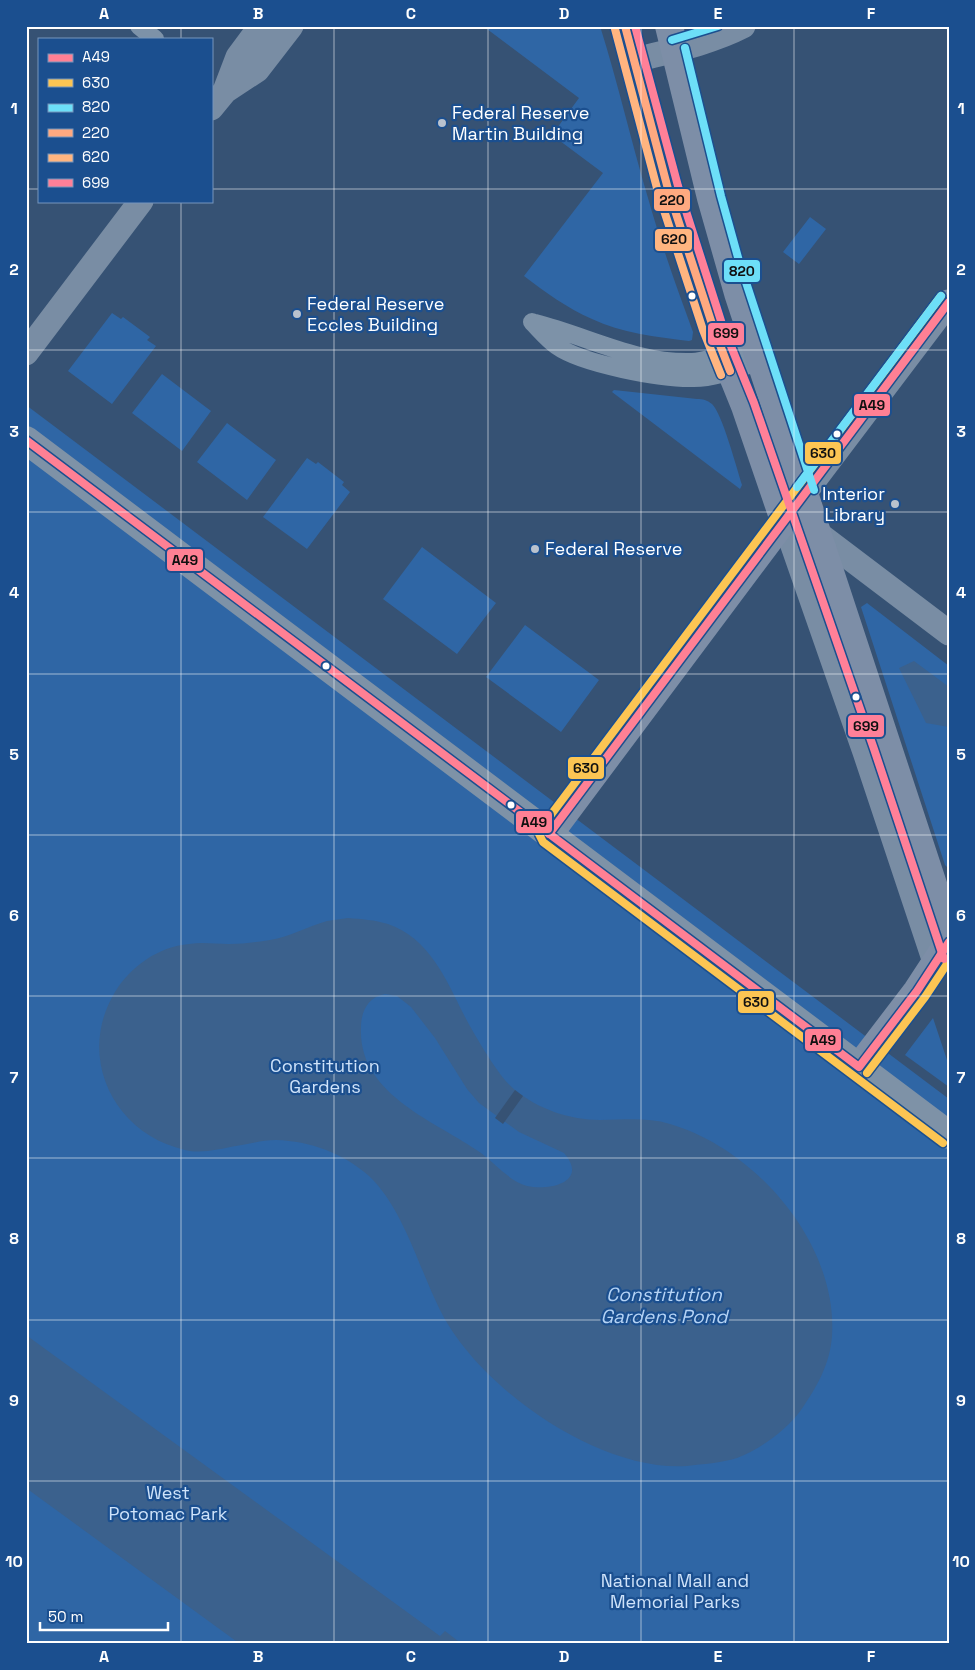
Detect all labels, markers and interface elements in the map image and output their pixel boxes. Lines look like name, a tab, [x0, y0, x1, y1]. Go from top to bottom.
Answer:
text: A	[99, 3, 109, 24]
text: B	[253, 3, 263, 24]
text: C	[406, 3, 416, 24]
text: D	[559, 3, 569, 24]
text: E	[714, 3, 723, 24]
text: F	[867, 3, 876, 24]
legend	[38, 38, 212, 202]
text: A49	[82, 47, 110, 66]
text: 630	[82, 73, 110, 92]
text: 820	[82, 97, 110, 116]
text: 1	[10, 98, 18, 119]
text: 1	[957, 98, 965, 119]
place label: Federal Reserve Martin Building	[452, 101, 589, 145]
marker: Federal Reserve Martin Building	[436, 117, 448, 129]
text: 220	[82, 123, 110, 142]
text: 620	[82, 147, 110, 166]
text: 699	[82, 173, 110, 192]
line badge: 220	[653, 188, 691, 212]
text: 220	[659, 191, 685, 209]
line badge: 620	[654, 228, 693, 252]
text: 620	[661, 230, 687, 248]
text: 2	[9, 259, 19, 280]
line badge: 820	[723, 259, 761, 283]
text: 2	[956, 259, 966, 280]
text: 820	[729, 262, 755, 280]
unlabelled marker	[687, 291, 697, 301]
place label: Federal Reserve Eccles Building	[307, 292, 444, 336]
marker: Federal Reserve Eccles Building	[291, 308, 303, 320]
line badge: 699	[707, 322, 745, 346]
text: 699	[713, 324, 739, 342]
line badge: A49	[853, 393, 891, 417]
text: A49	[859, 396, 885, 414]
text: 3	[9, 421, 19, 442]
text: 3	[956, 421, 966, 442]
unlabelled marker	[832, 429, 842, 439]
line badge: 630	[804, 441, 842, 465]
text: 630	[810, 444, 836, 462]
place label: Interior Library	[822, 482, 885, 526]
marker: Interior Library	[889, 498, 901, 510]
place label: Federal Reserve	[545, 537, 682, 560]
marker: Federal Reserve	[529, 543, 541, 555]
line badge: A49	[166, 548, 204, 572]
text: A49	[172, 551, 198, 569]
text: 4	[9, 582, 19, 603]
text: 4	[956, 582, 966, 603]
unlabelled marker	[321, 661, 331, 671]
unlabelled marker	[851, 692, 861, 702]
line badge: 699	[847, 714, 885, 738]
text: 699	[853, 717, 879, 735]
text: 5	[9, 744, 19, 765]
text: 5	[956, 744, 966, 765]
line badge: 630	[567, 756, 605, 780]
text: 630	[573, 759, 599, 777]
unlabelled marker	[506, 800, 516, 810]
line badge: A49	[515, 810, 553, 834]
text: A49	[521, 813, 547, 831]
text: 6	[9, 905, 19, 926]
text: 6	[956, 905, 966, 926]
line badge: 630	[737, 990, 775, 1014]
text: 630	[743, 993, 769, 1011]
line badge: A49	[804, 1028, 842, 1052]
text: A49	[810, 1031, 836, 1049]
park label: Constitution Gardens	[270, 1054, 380, 1098]
text: 7	[10, 1067, 19, 1088]
text: 7	[957, 1067, 966, 1088]
text: 8	[9, 1228, 19, 1249]
text: 8	[956, 1228, 966, 1249]
water label: Constitution Gardens Pond	[600, 1282, 729, 1329]
text: 9	[9, 1390, 19, 1411]
text: 9	[956, 1390, 966, 1411]
park label: West Potomac Park	[109, 1481, 228, 1525]
text: 10	[5, 1551, 23, 1572]
text: 10	[952, 1551, 970, 1572]
park label: National Mall and Memorial Parks	[601, 1569, 749, 1613]
scale bar	[40, 1600, 168, 1632]
text: 50 m	[48, 1607, 83, 1626]
text: A	[99, 1646, 109, 1667]
text: B	[253, 1646, 263, 1667]
text: C	[406, 1646, 416, 1667]
text: D	[559, 1646, 569, 1667]
text: E	[714, 1646, 723, 1667]
text: F	[867, 1646, 876, 1667]

